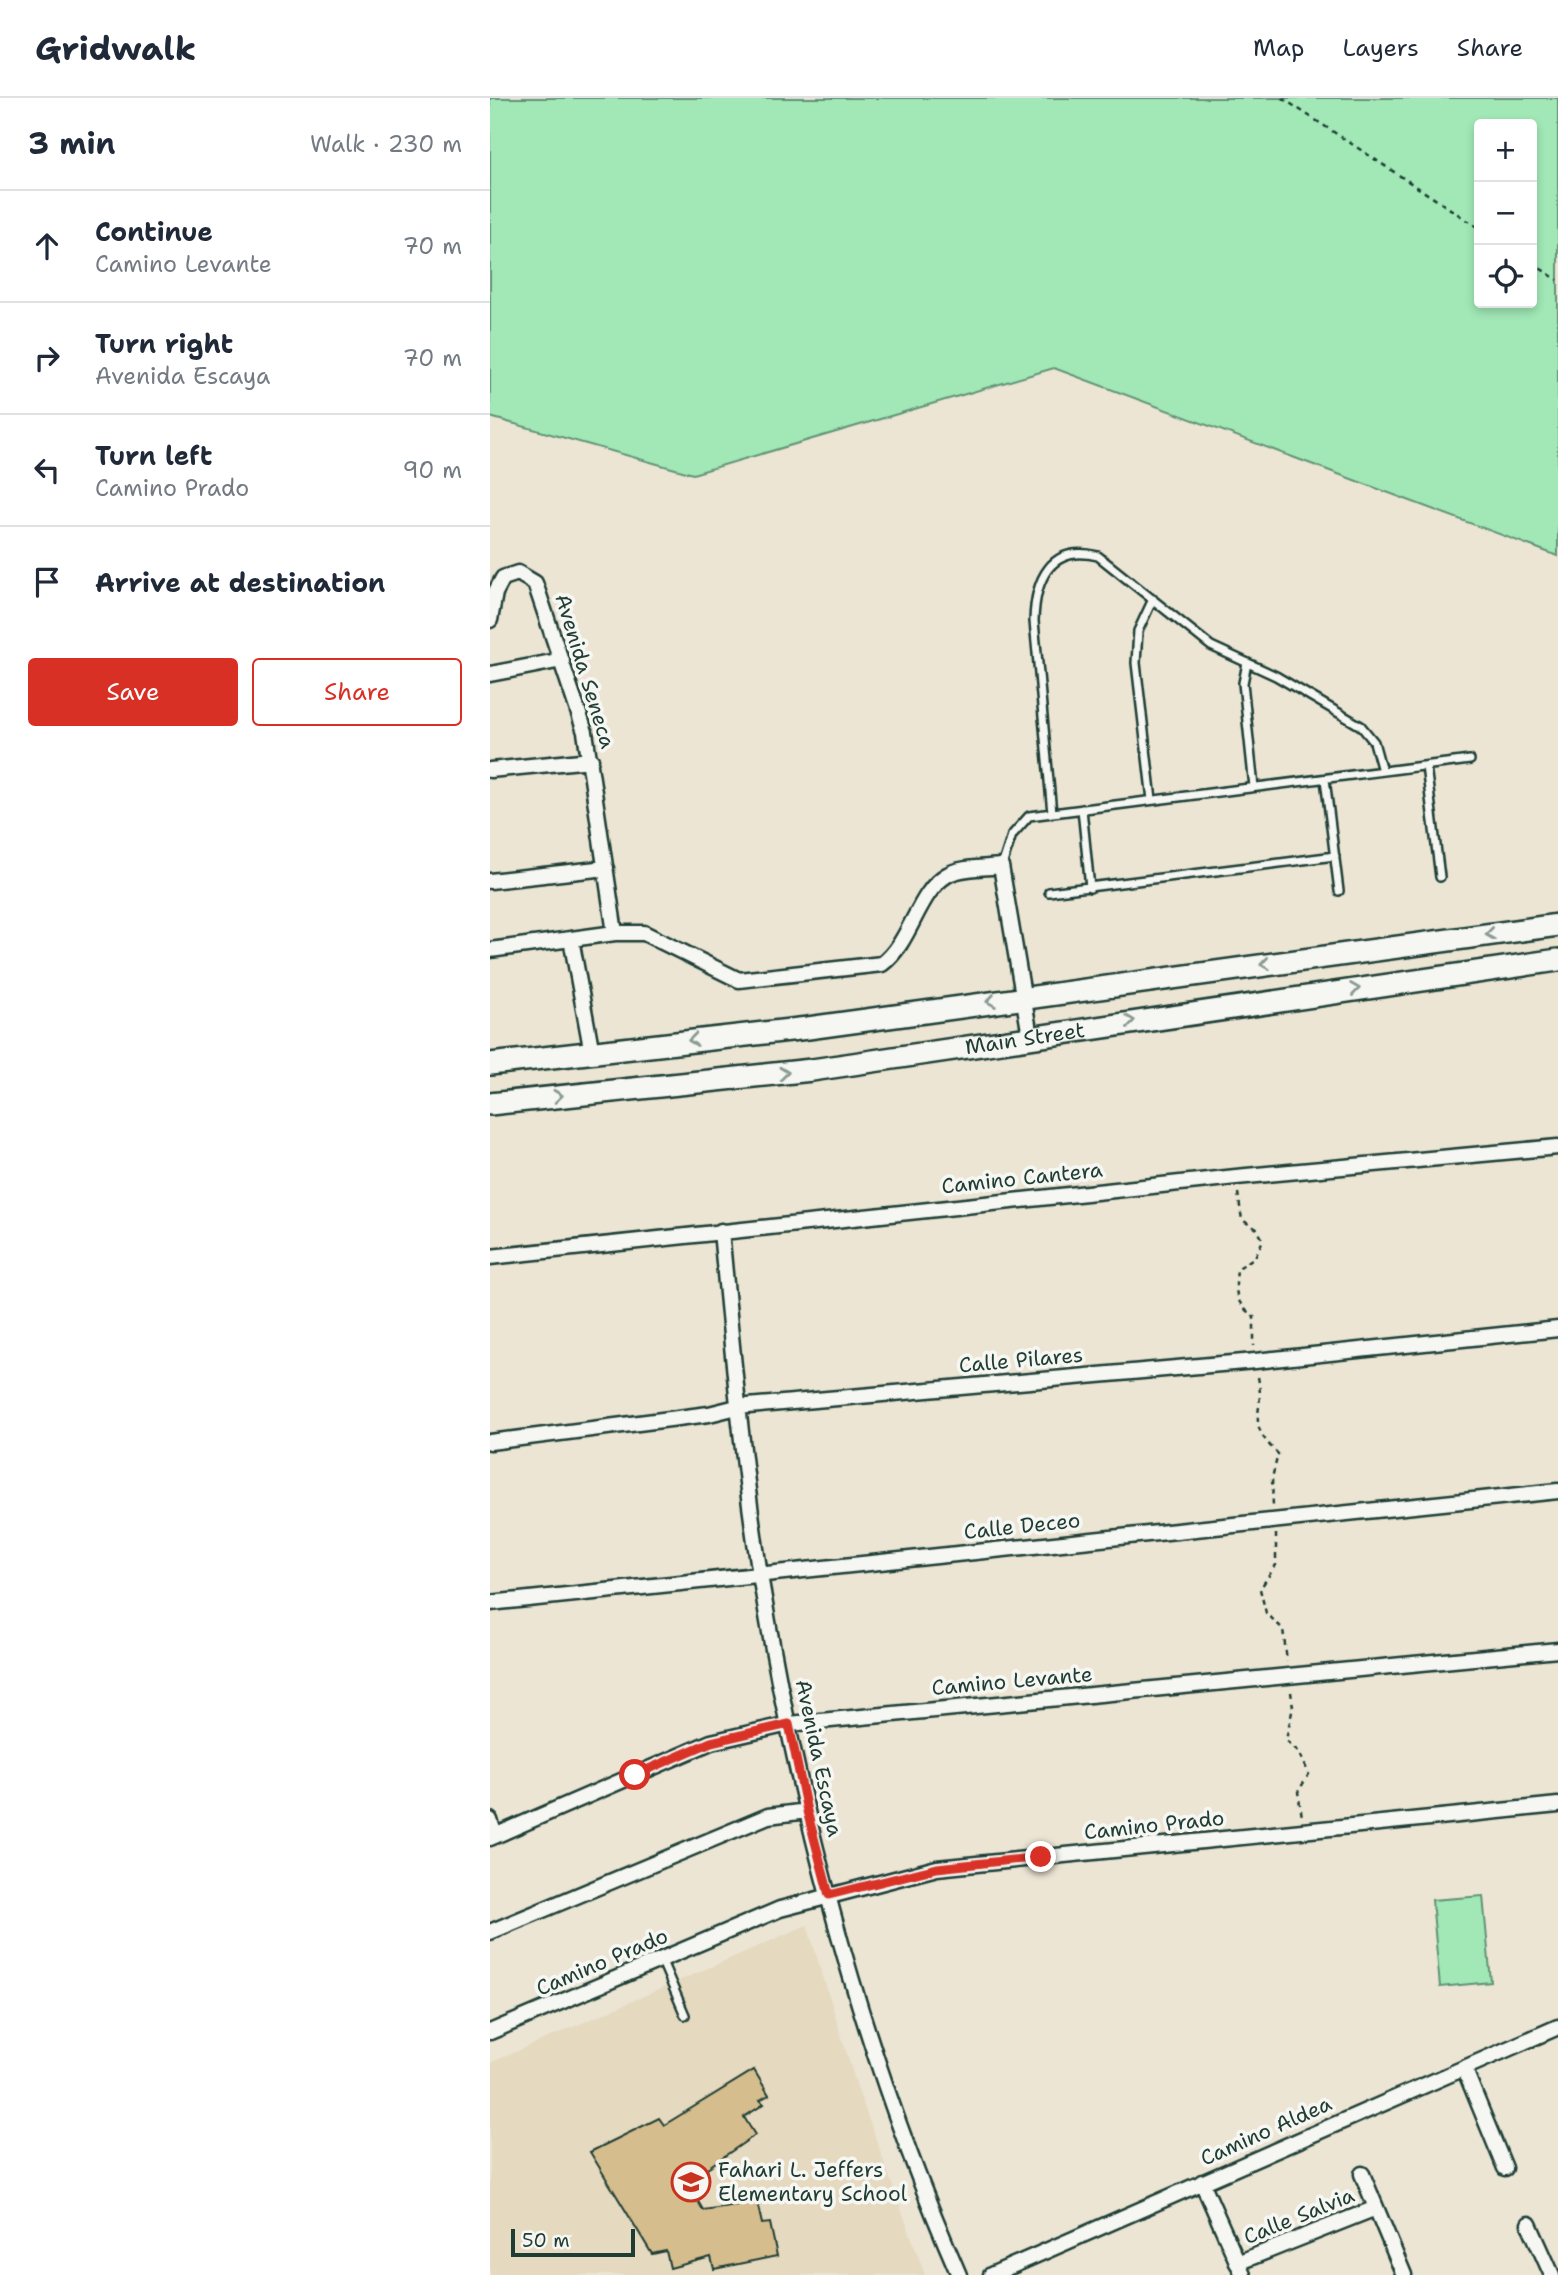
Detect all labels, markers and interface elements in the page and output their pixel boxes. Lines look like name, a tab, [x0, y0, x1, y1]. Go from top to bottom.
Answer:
text: Gridwalk	[35, 26, 196, 71]
text: Map	[1253, 32, 1304, 64]
text: Layers	[1342, 32, 1419, 64]
text: Share	[1457, 32, 1523, 64]
map controls	[1474, 119, 1537, 308]
button: +	[1474, 119, 1537, 182]
text: 3 min	[28, 123, 115, 164]
text: Walk · 230 m	[310, 129, 462, 159]
button: −	[1474, 182, 1537, 245]
text: Continue	[95, 214, 213, 249]
icon: ahead	[28, 227, 66, 265]
text: 70 m	[403, 231, 462, 261]
button: locate	[1474, 245, 1537, 308]
text: Camino Levante	[95, 249, 272, 279]
text: Turn right	[95, 326, 233, 361]
icon: right	[28, 339, 66, 377]
text: 70 m	[403, 343, 462, 373]
text: Avenida Escaya	[95, 361, 270, 391]
text: Turn left	[95, 438, 212, 473]
icon: left	[28, 451, 66, 489]
text: 90 m	[402, 455, 462, 485]
text: Camino Prado	[95, 473, 249, 503]
icon: arrive	[28, 563, 66, 601]
text: Arrive at destination	[95, 565, 385, 600]
street label: Avenida Seneca	[548, 590, 622, 752]
button: Save	[28, 658, 238, 726]
button: Share	[252, 658, 462, 726]
one-way arrow	[1485, 926, 1496, 941]
one-way arrow	[1259, 956, 1271, 971]
one-way arrow	[1350, 982, 1361, 997]
one-way arrow	[985, 993, 997, 1008]
one-way arrow	[1124, 1014, 1136, 1029]
street label: Main Street	[963, 1016, 1087, 1061]
one-way arrow	[687, 1033, 698, 1048]
one-way arrow	[778, 1065, 790, 1080]
one-way arrow	[553, 1089, 564, 1104]
street label: Camino Cantera	[940, 1156, 1104, 1200]
street label: Calle Pilares	[958, 1341, 1084, 1379]
street label: Calle Deceo	[962, 1506, 1082, 1546]
street label: Camino Levante	[930, 1660, 1094, 1702]
street label: Avenida Escaya	[789, 1677, 849, 1839]
route start	[619, 1759, 650, 1790]
street label: Camino Prado	[1082, 1804, 1226, 1846]
route end	[1025, 1841, 1056, 1872]
street label: Camino Prado	[532, 1922, 672, 2002]
street label: Camino Aldea	[1196, 2090, 1336, 2172]
place label: Fahari L. Jeffers Elementary School	[718, 2156, 908, 2208]
school or university icon: Fahari L. Jeffers Elementary School	[670, 2161, 712, 2203]
street label: Calle Salvia	[1239, 2181, 1359, 2251]
scale bar	[511, 2226, 635, 2258]
text: 50 m	[522, 2228, 570, 2253]

